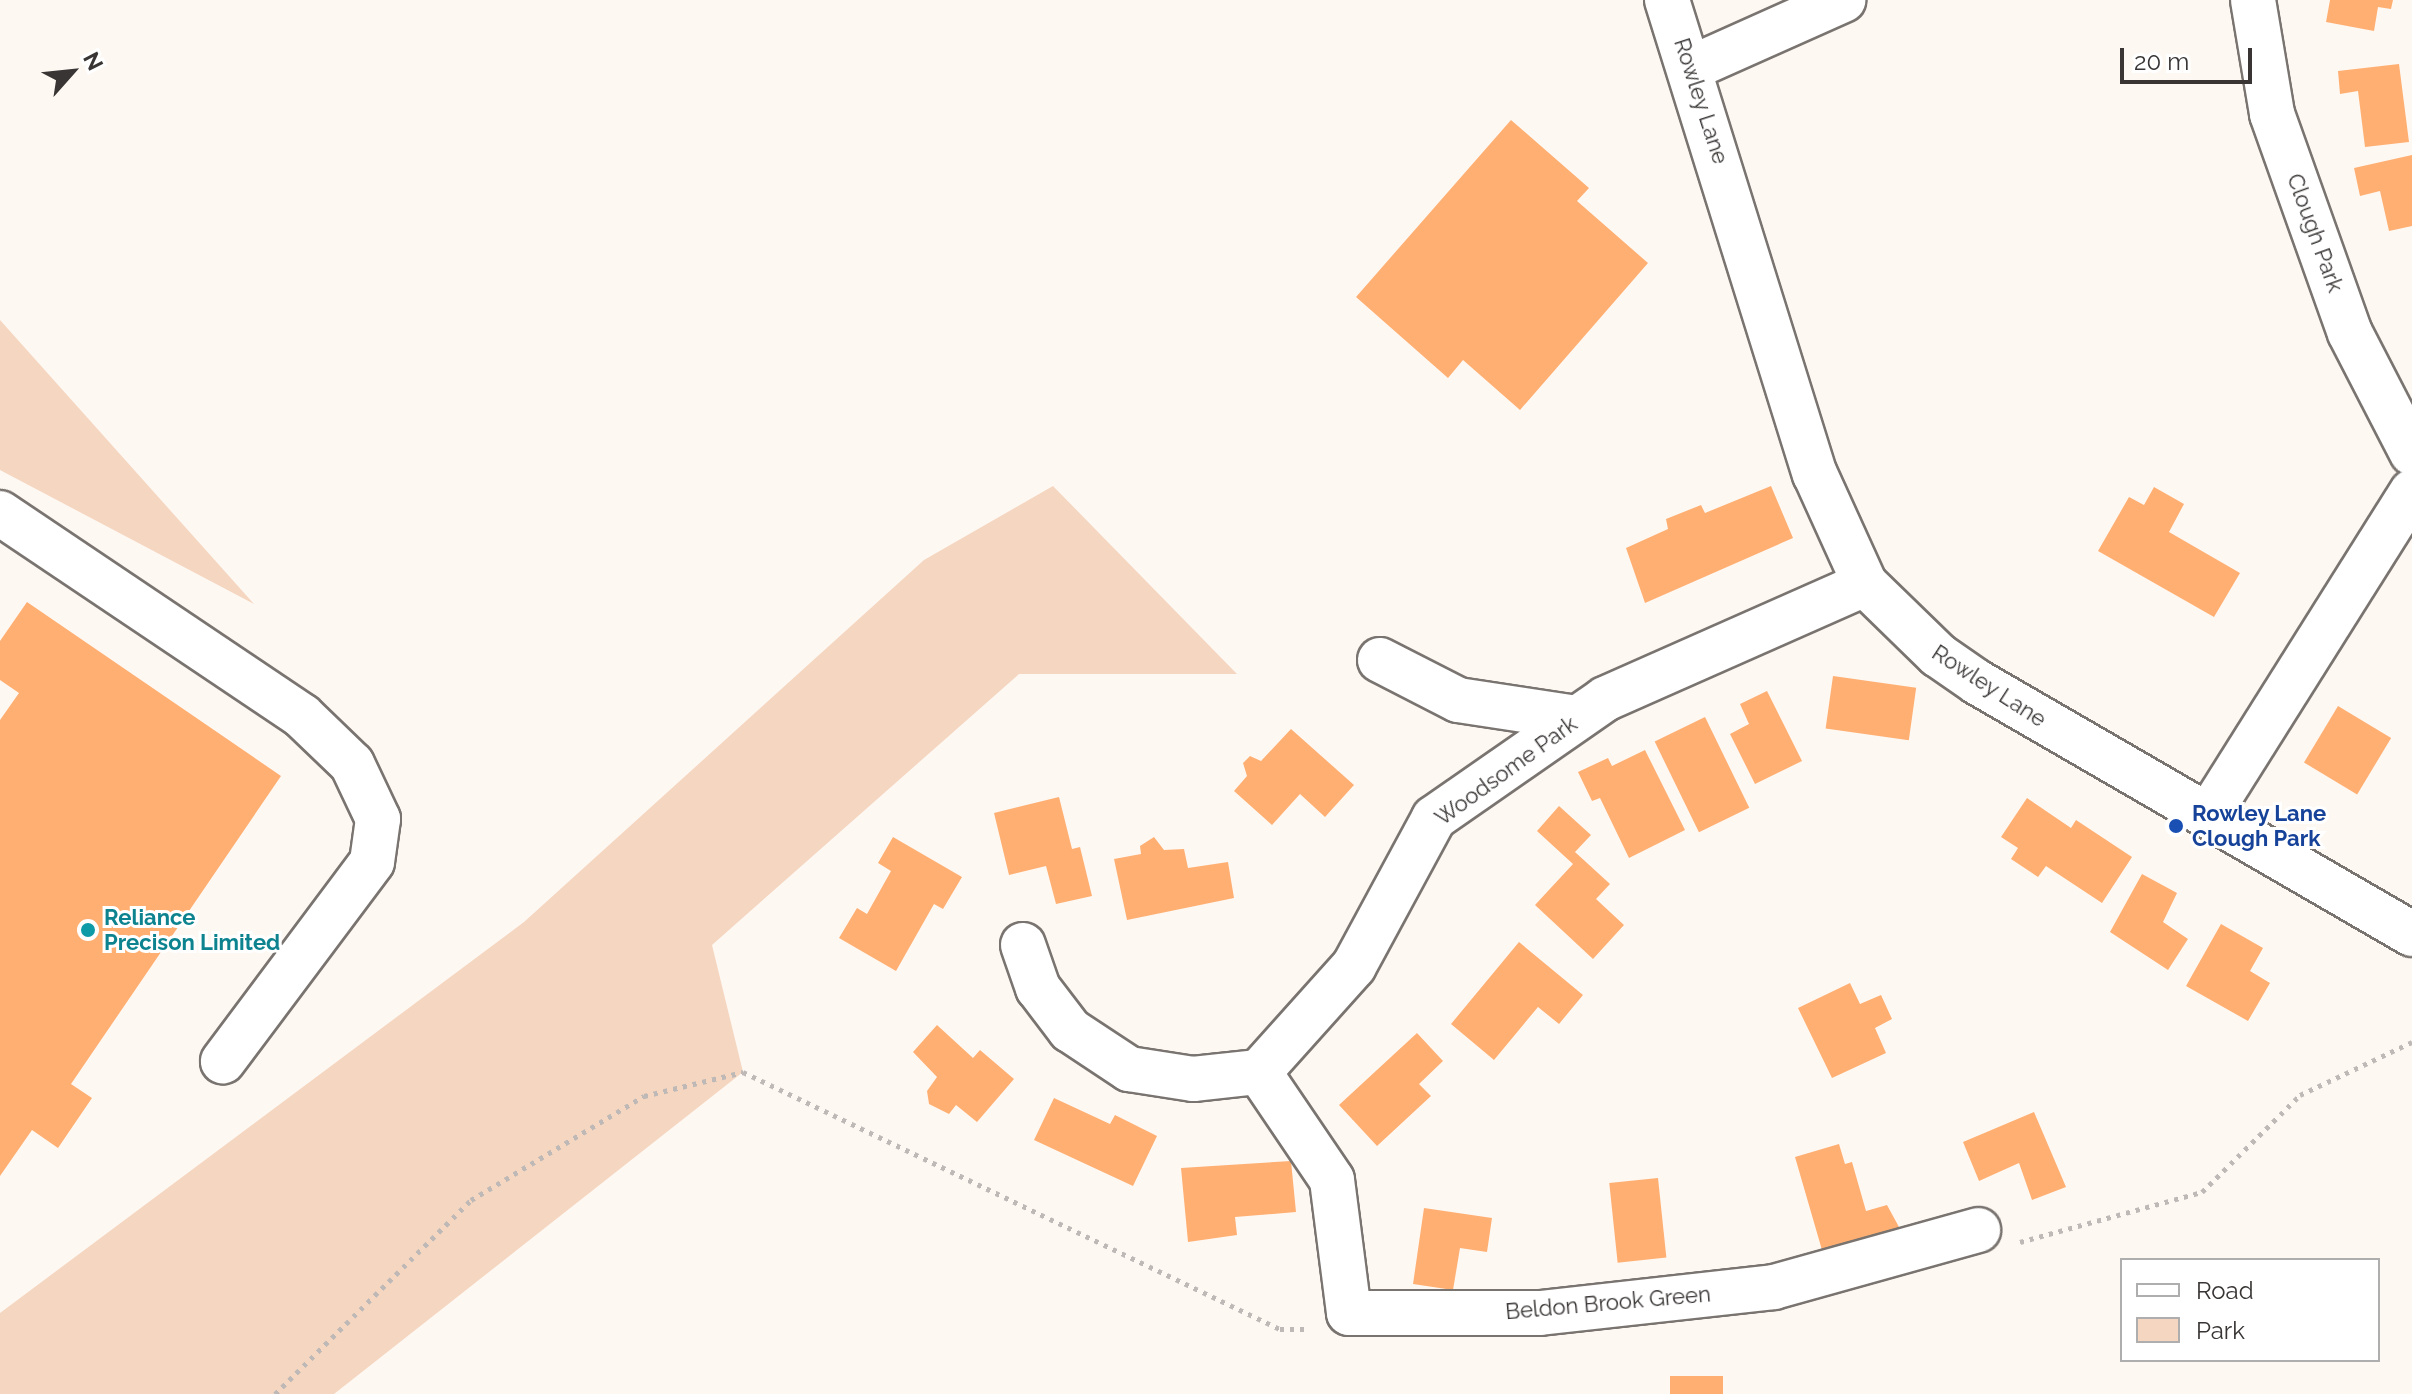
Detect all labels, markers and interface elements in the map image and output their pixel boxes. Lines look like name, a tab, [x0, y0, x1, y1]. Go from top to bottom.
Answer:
north arrow	[32, 32, 112, 112]
scale bar	[2124, 32, 2256, 82]
street label: Rowley Lane	[1668, 35, 1734, 167]
text: 20 m	[2134, 47, 2189, 76]
text: N	[78, 48, 109, 74]
street label: Clough Park	[2281, 170, 2349, 296]
street label: Rowley Lane	[1927, 639, 2051, 733]
street label: Woodsome Park	[1430, 711, 1582, 831]
place label: Rowley Lane Clough Park	[2192, 800, 2327, 852]
marker: Rowley Lane Clough Park	[2167, 817, 2185, 835]
place label: Reliance Precison Limited	[104, 904, 280, 956]
marker: Reliance Precison Limited	[79, 921, 97, 939]
legend	[2120, 1258, 2380, 1362]
text: Road	[2196, 1276, 2254, 1305]
street label: Beldon Brook Green	[1504, 1281, 1712, 1325]
text: Park	[2196, 1316, 2245, 1345]

